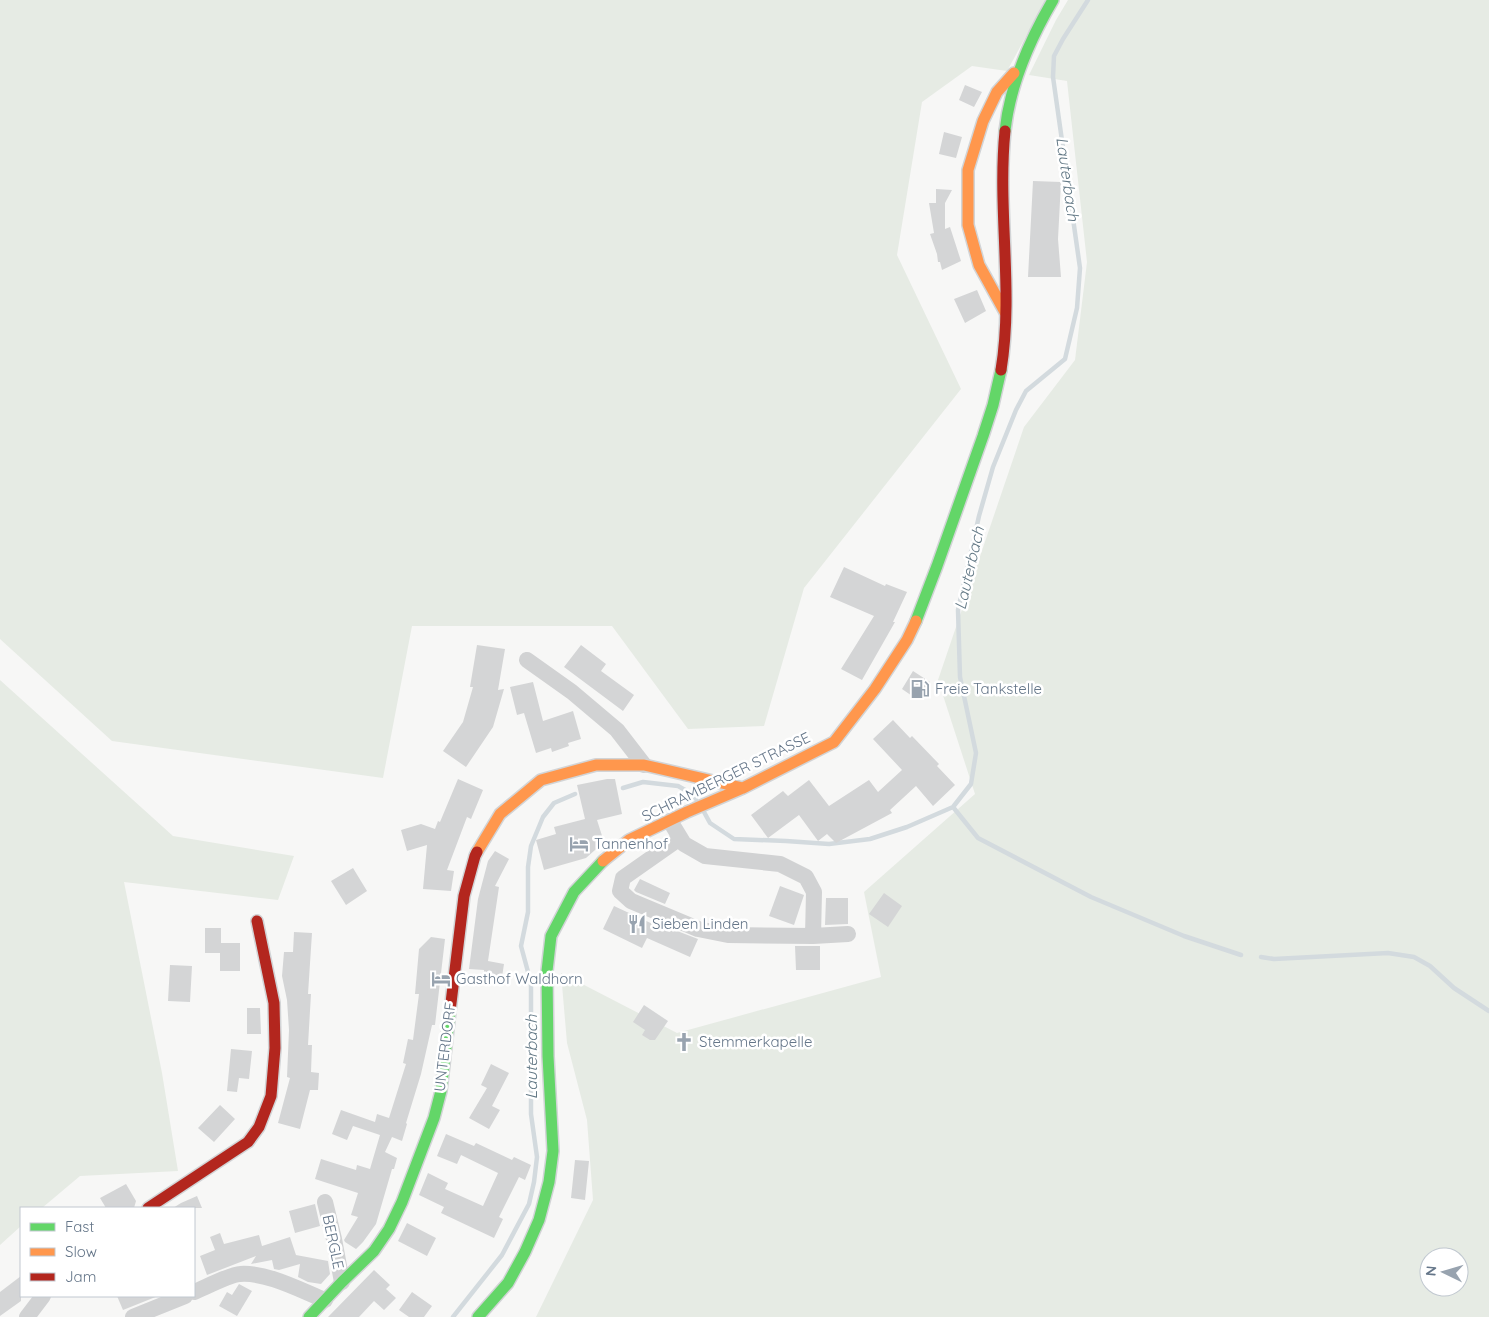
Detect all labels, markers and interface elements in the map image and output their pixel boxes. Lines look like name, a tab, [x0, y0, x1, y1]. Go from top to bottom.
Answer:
water label: Lauterbach	[1052, 136, 1084, 223]
water label: Lauterbach	[950, 524, 988, 611]
fuel station icon: Freie Tankstelle	[909, 678, 931, 700]
place label: Freie Tankstelle	[935, 679, 1042, 698]
street label: SCHRAMBERGER STRASSE	[638, 727, 813, 826]
hotel icon: Tannenhof	[568, 833, 590, 855]
place label: Tannenhof	[594, 834, 669, 853]
restaurant icon: Sieben Linden	[626, 913, 648, 935]
place label: Sieben Linden	[652, 914, 749, 933]
hotel icon: Gasthof Waldhorn	[430, 968, 452, 990]
place label: Gasthof Waldhorn	[456, 969, 583, 988]
street label: UNTERDORF	[430, 1001, 459, 1093]
water label: Lauterbach	[521, 1014, 541, 1099]
church icon: Stemmerkapelle	[673, 1031, 695, 1053]
place label: Stemmerkapelle	[699, 1032, 812, 1051]
legend	[20, 1207, 195, 1297]
street label: BERGLE	[318, 1213, 349, 1271]
text: Fast	[65, 1217, 94, 1236]
text: Slow	[65, 1242, 97, 1261]
north arrow	[1419, 1247, 1469, 1297]
text: N	[1422, 1265, 1440, 1277]
text: Jam	[65, 1267, 96, 1286]

